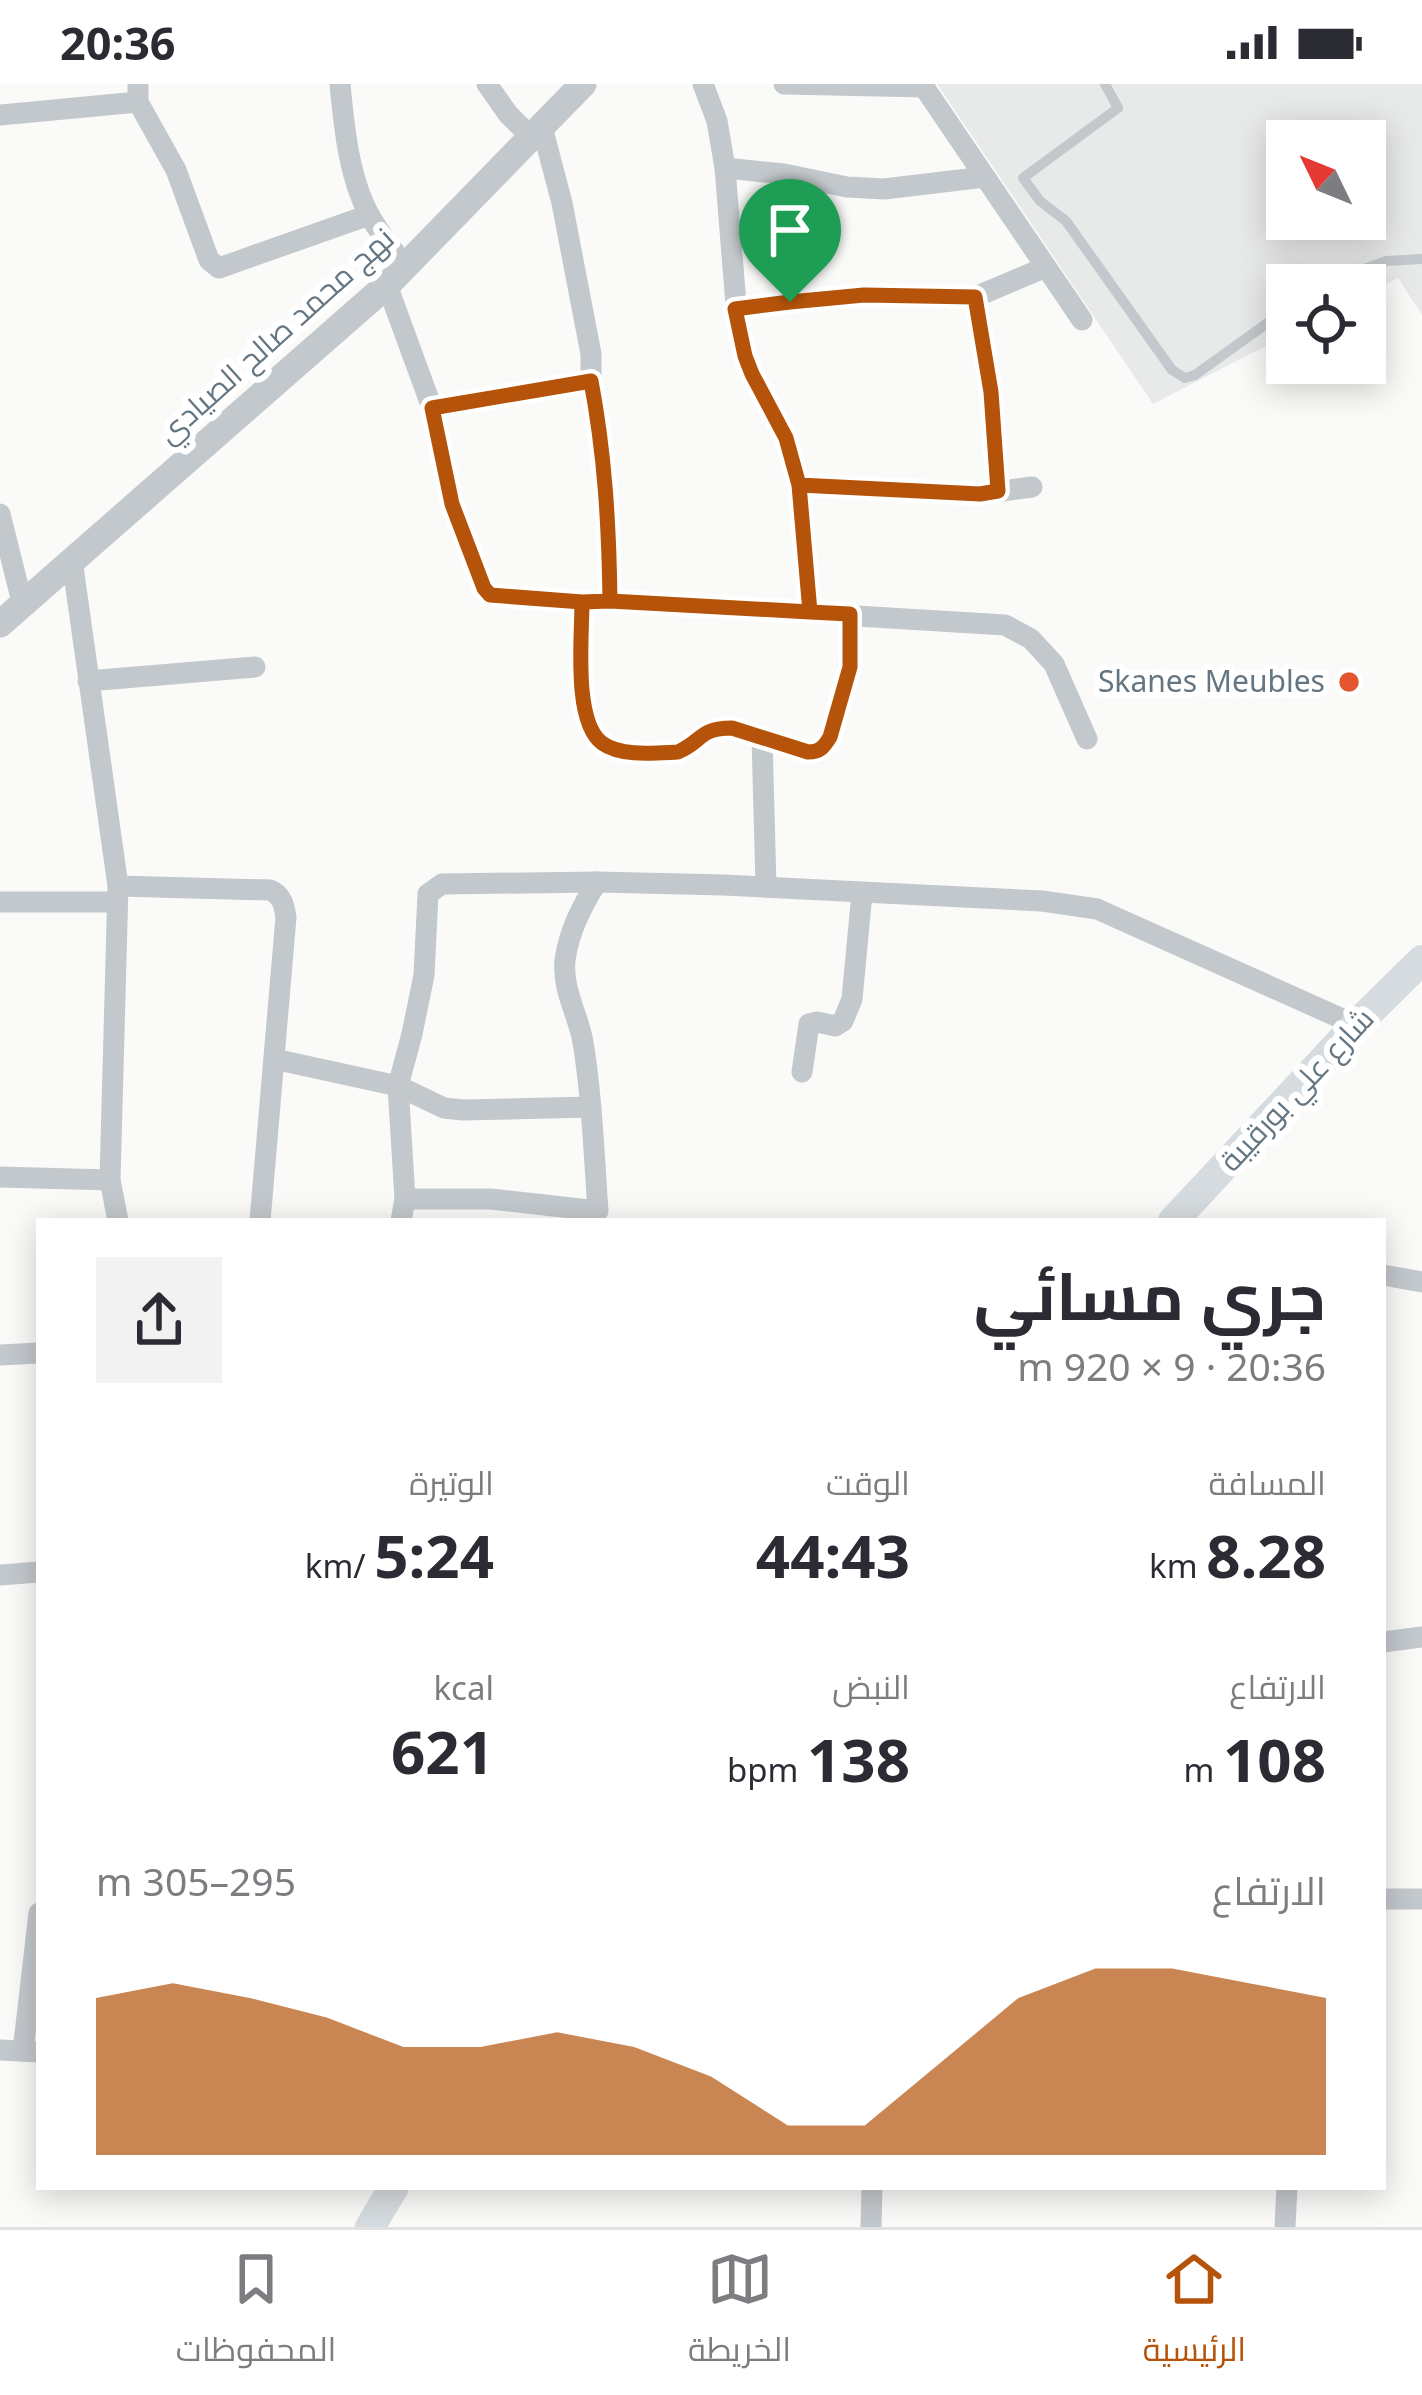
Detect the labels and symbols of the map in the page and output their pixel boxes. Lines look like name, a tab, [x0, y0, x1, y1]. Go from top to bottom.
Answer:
north arrow	[1266, 120, 1386, 240]
pin	[739, 179, 841, 302]
street label: نهج محمد صالح الصيادي	[148, 218, 405, 455]
place label: Skanes Meubles	[1098, 660, 1325, 701]
marker: Skanes Meubles	[1336, 669, 1362, 695]
street label: شارع علي بورقيبة	[1209, 998, 1385, 1182]

